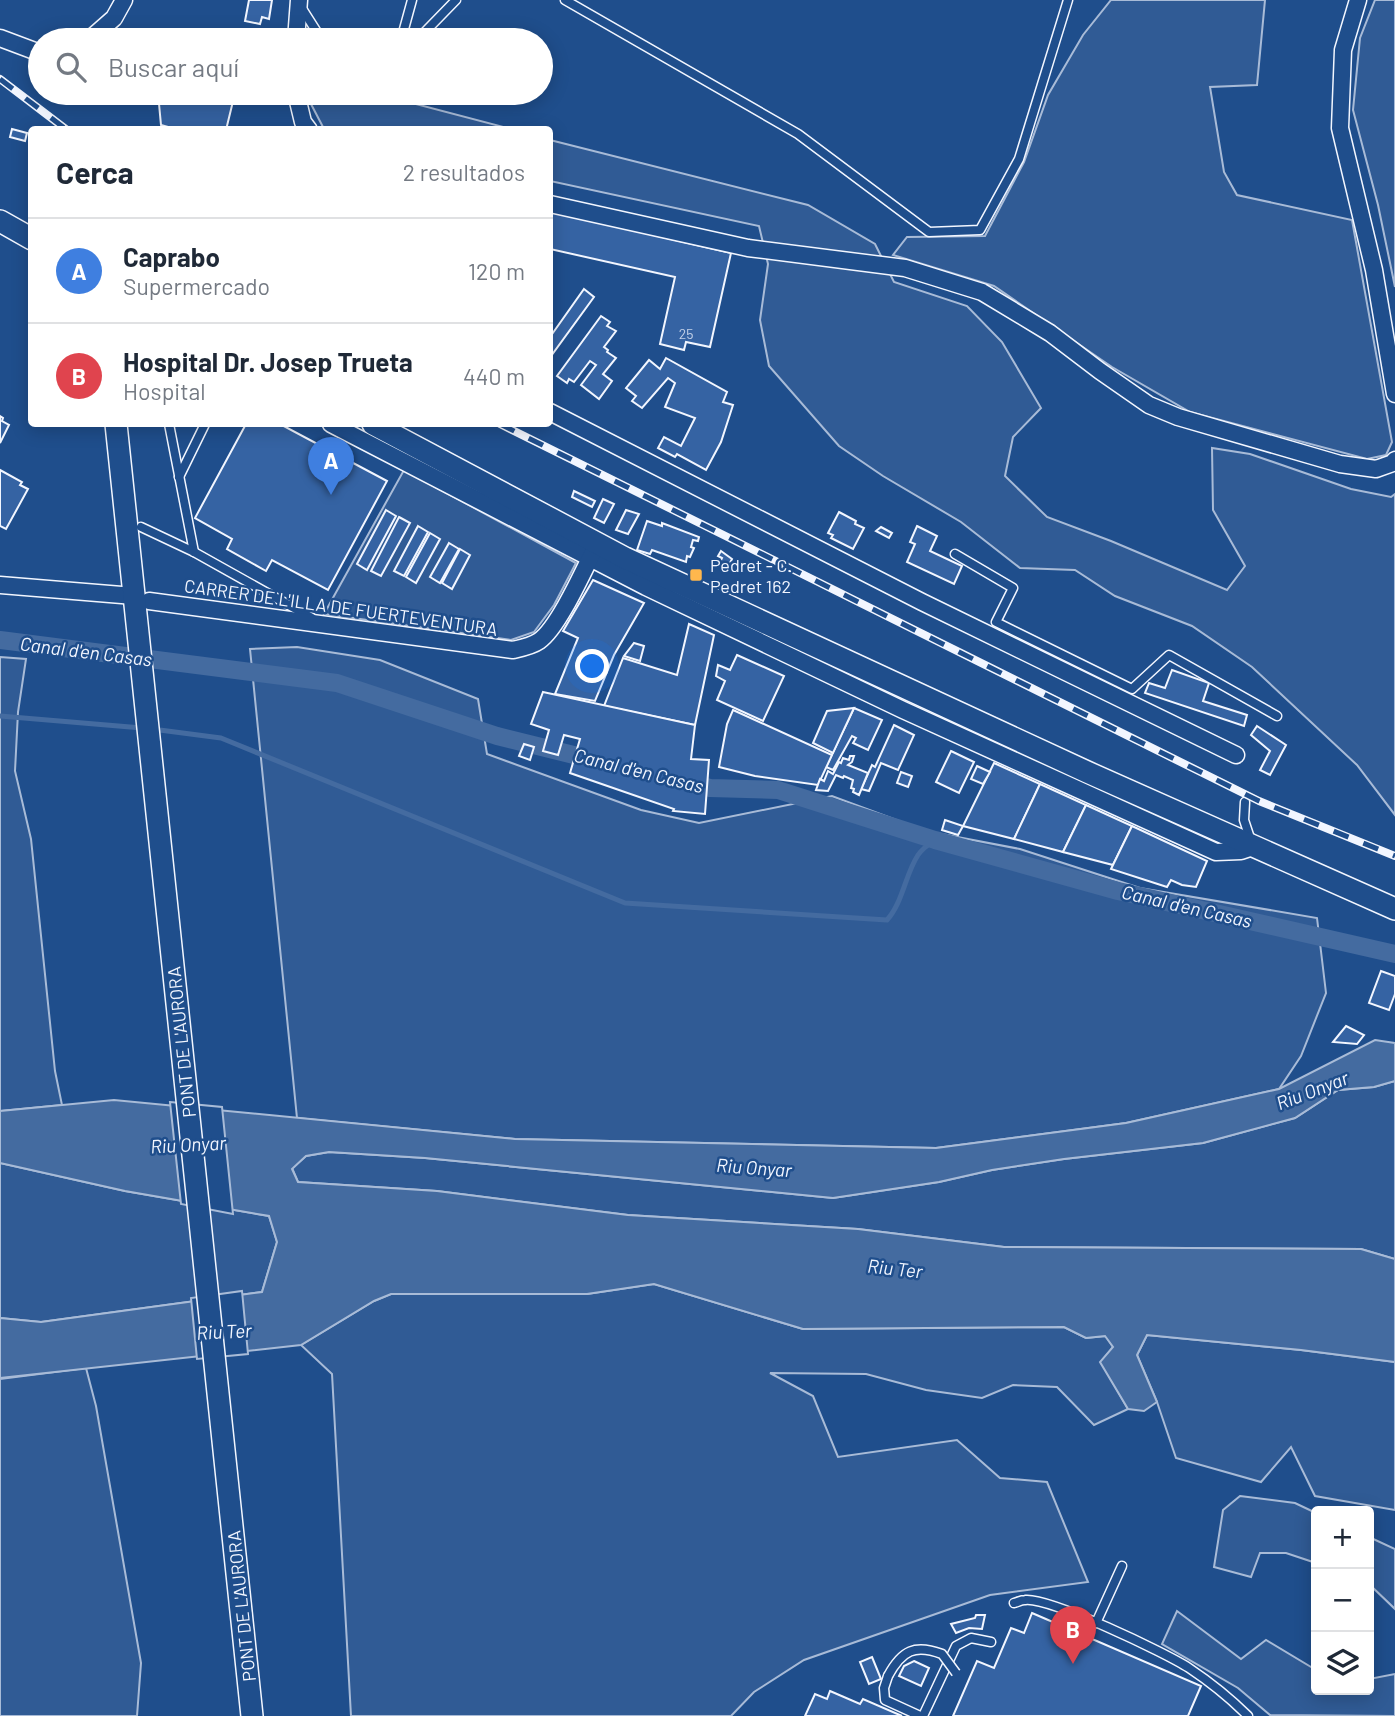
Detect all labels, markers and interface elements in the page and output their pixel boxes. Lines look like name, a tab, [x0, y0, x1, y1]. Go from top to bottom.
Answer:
search box	[28, 28, 553, 105]
icon: search	[52, 48, 90, 86]
text: Buscar aquí	[108, 51, 239, 82]
text: Cerca	[56, 154, 134, 190]
text: 2 resultados	[403, 158, 525, 186]
text: Caprabo	[123, 241, 220, 272]
text: A	[71, 257, 87, 285]
text: 120 m	[468, 257, 525, 285]
text: Supermercado	[123, 272, 270, 300]
house number: 25	[679, 325, 693, 342]
text: Hospital Dr. Josep Trueta	[123, 346, 413, 377]
text: B	[72, 362, 86, 390]
text: 440 m	[463, 362, 525, 390]
text: Hospital	[123, 377, 206, 405]
pin: A	[308, 437, 354, 495]
place label: Pedret - C. Pedret 162	[710, 554, 792, 597]
marker: Pedret - C. Pedret 162	[688, 567, 704, 583]
street label: CARRER DE L'ILLA DE FUERTEVENTURA	[183, 574, 499, 640]
water label: Canal d'en Casas	[19, 631, 153, 671]
your location	[575, 649, 609, 683]
water label: Canal d'en Casas	[572, 743, 706, 797]
water label: Canal d'en Casas	[1120, 880, 1254, 932]
street label: PONT DE L'AURORA	[162, 965, 200, 1119]
water label: Riu Onyar	[1273, 1065, 1353, 1114]
water label: Riu Onyar	[150, 1130, 228, 1157]
water label: Riu Onyar	[715, 1153, 794, 1181]
water label: Riu Ter	[866, 1254, 925, 1282]
water label: Riu Ter	[196, 1318, 253, 1344]
map controls	[1311, 1506, 1374, 1695]
button: +	[1311, 1506, 1374, 1569]
street label: PONT DE L'AURORA	[222, 1529, 260, 1683]
button: −	[1311, 1569, 1374, 1632]
pin: B	[1050, 1606, 1096, 1664]
button: layers	[1311, 1632, 1374, 1695]

